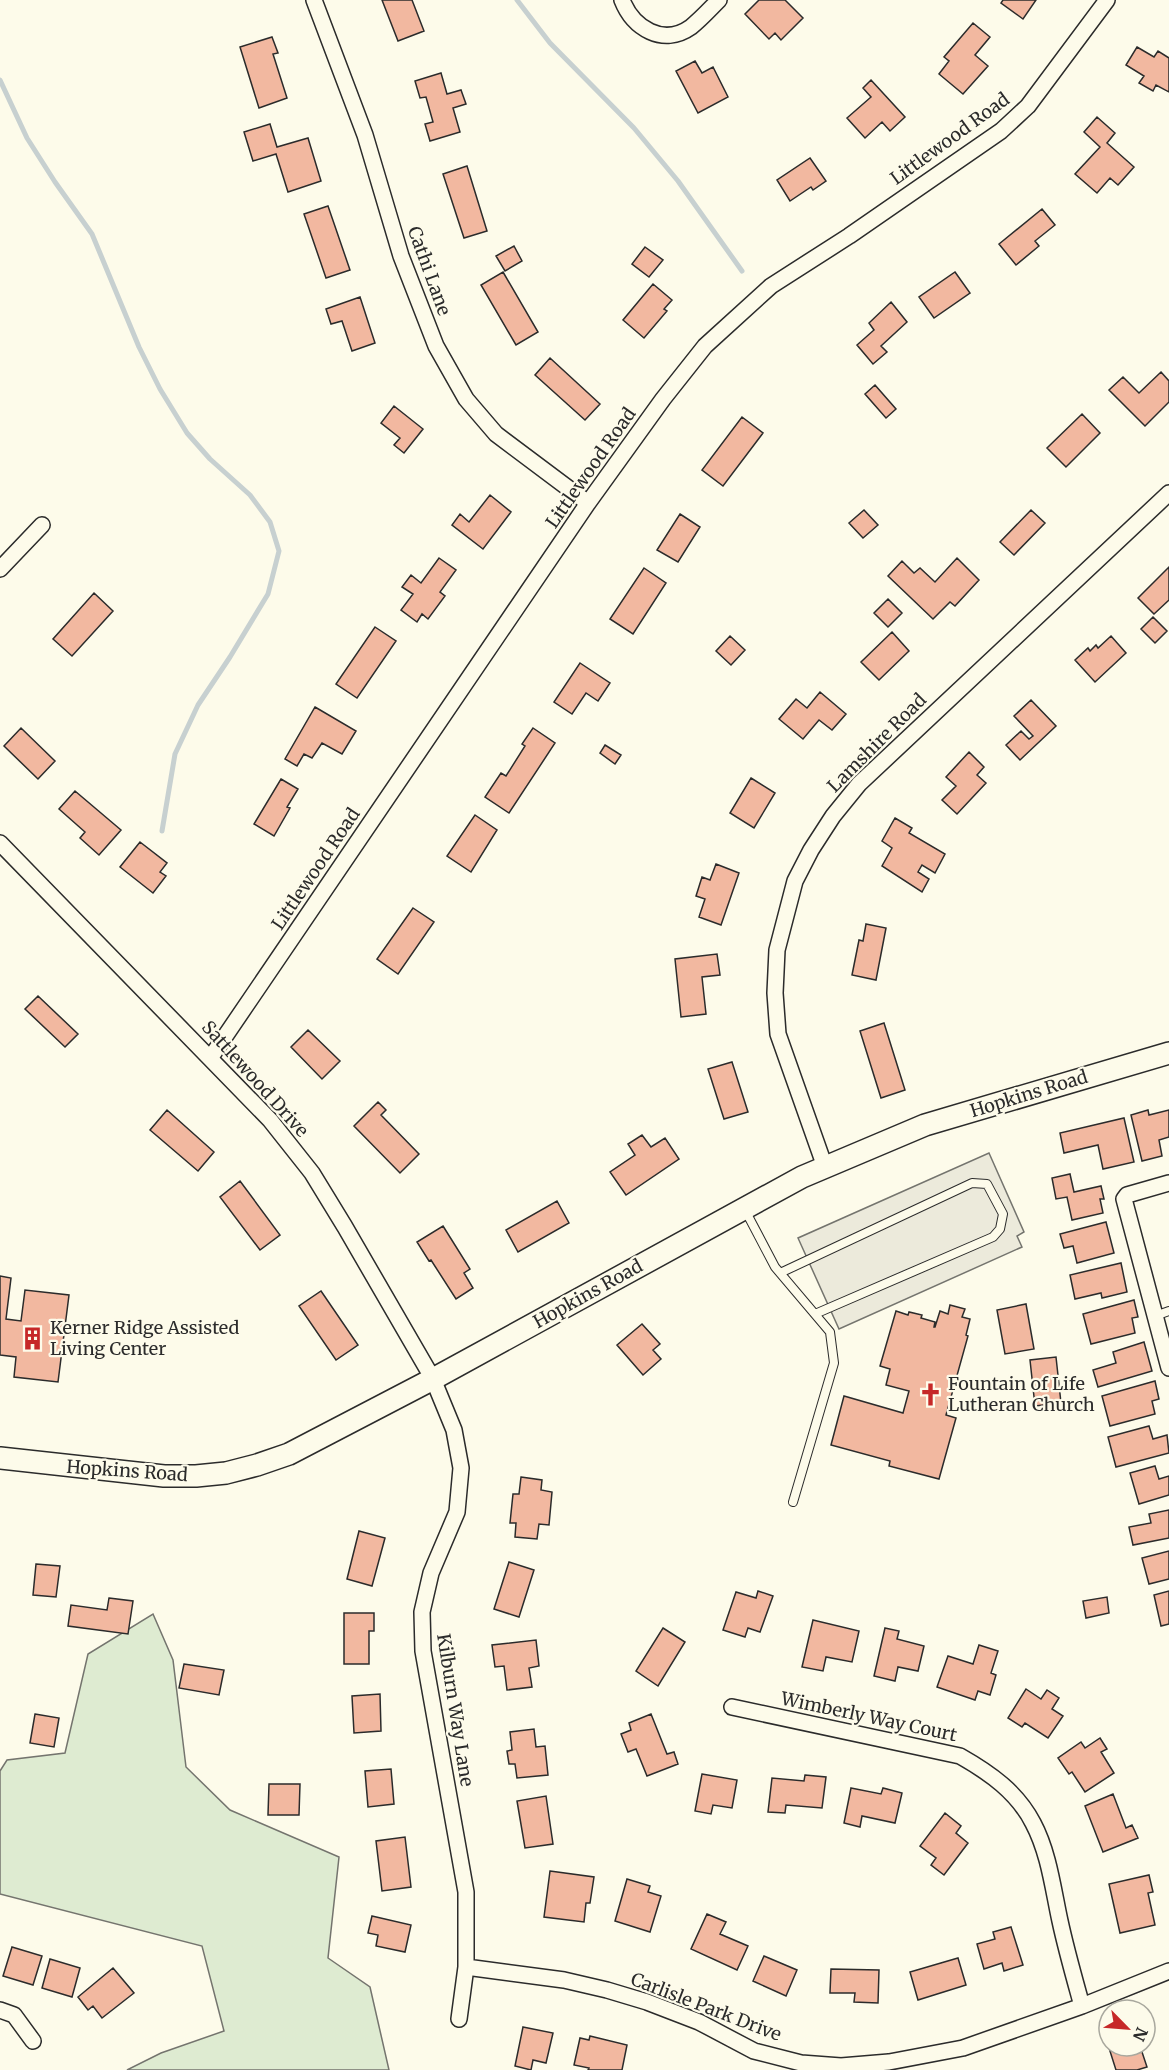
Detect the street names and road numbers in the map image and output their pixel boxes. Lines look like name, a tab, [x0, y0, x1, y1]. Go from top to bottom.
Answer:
street label: Littlewood Road	[886, 88, 1014, 190]
street label: Cathi Lane	[403, 223, 456, 318]
street label: Littlewood Road	[541, 403, 641, 532]
street label: Lamshire Road	[822, 688, 931, 797]
street label: Littlewood Road	[266, 803, 365, 934]
street label: Sattlewood Drive	[197, 1016, 314, 1142]
street label: Hopkins Road	[967, 1065, 1091, 1122]
street label: Hopkins Road	[529, 1254, 647, 1333]
street label: Hopkins Road	[66, 1455, 189, 1486]
street label: Kilburn Way Lane	[432, 1632, 479, 1788]
street label: Wimberly Way Court	[778, 1686, 959, 1746]
street label: Carlisle Park Drive	[628, 1967, 785, 2046]

